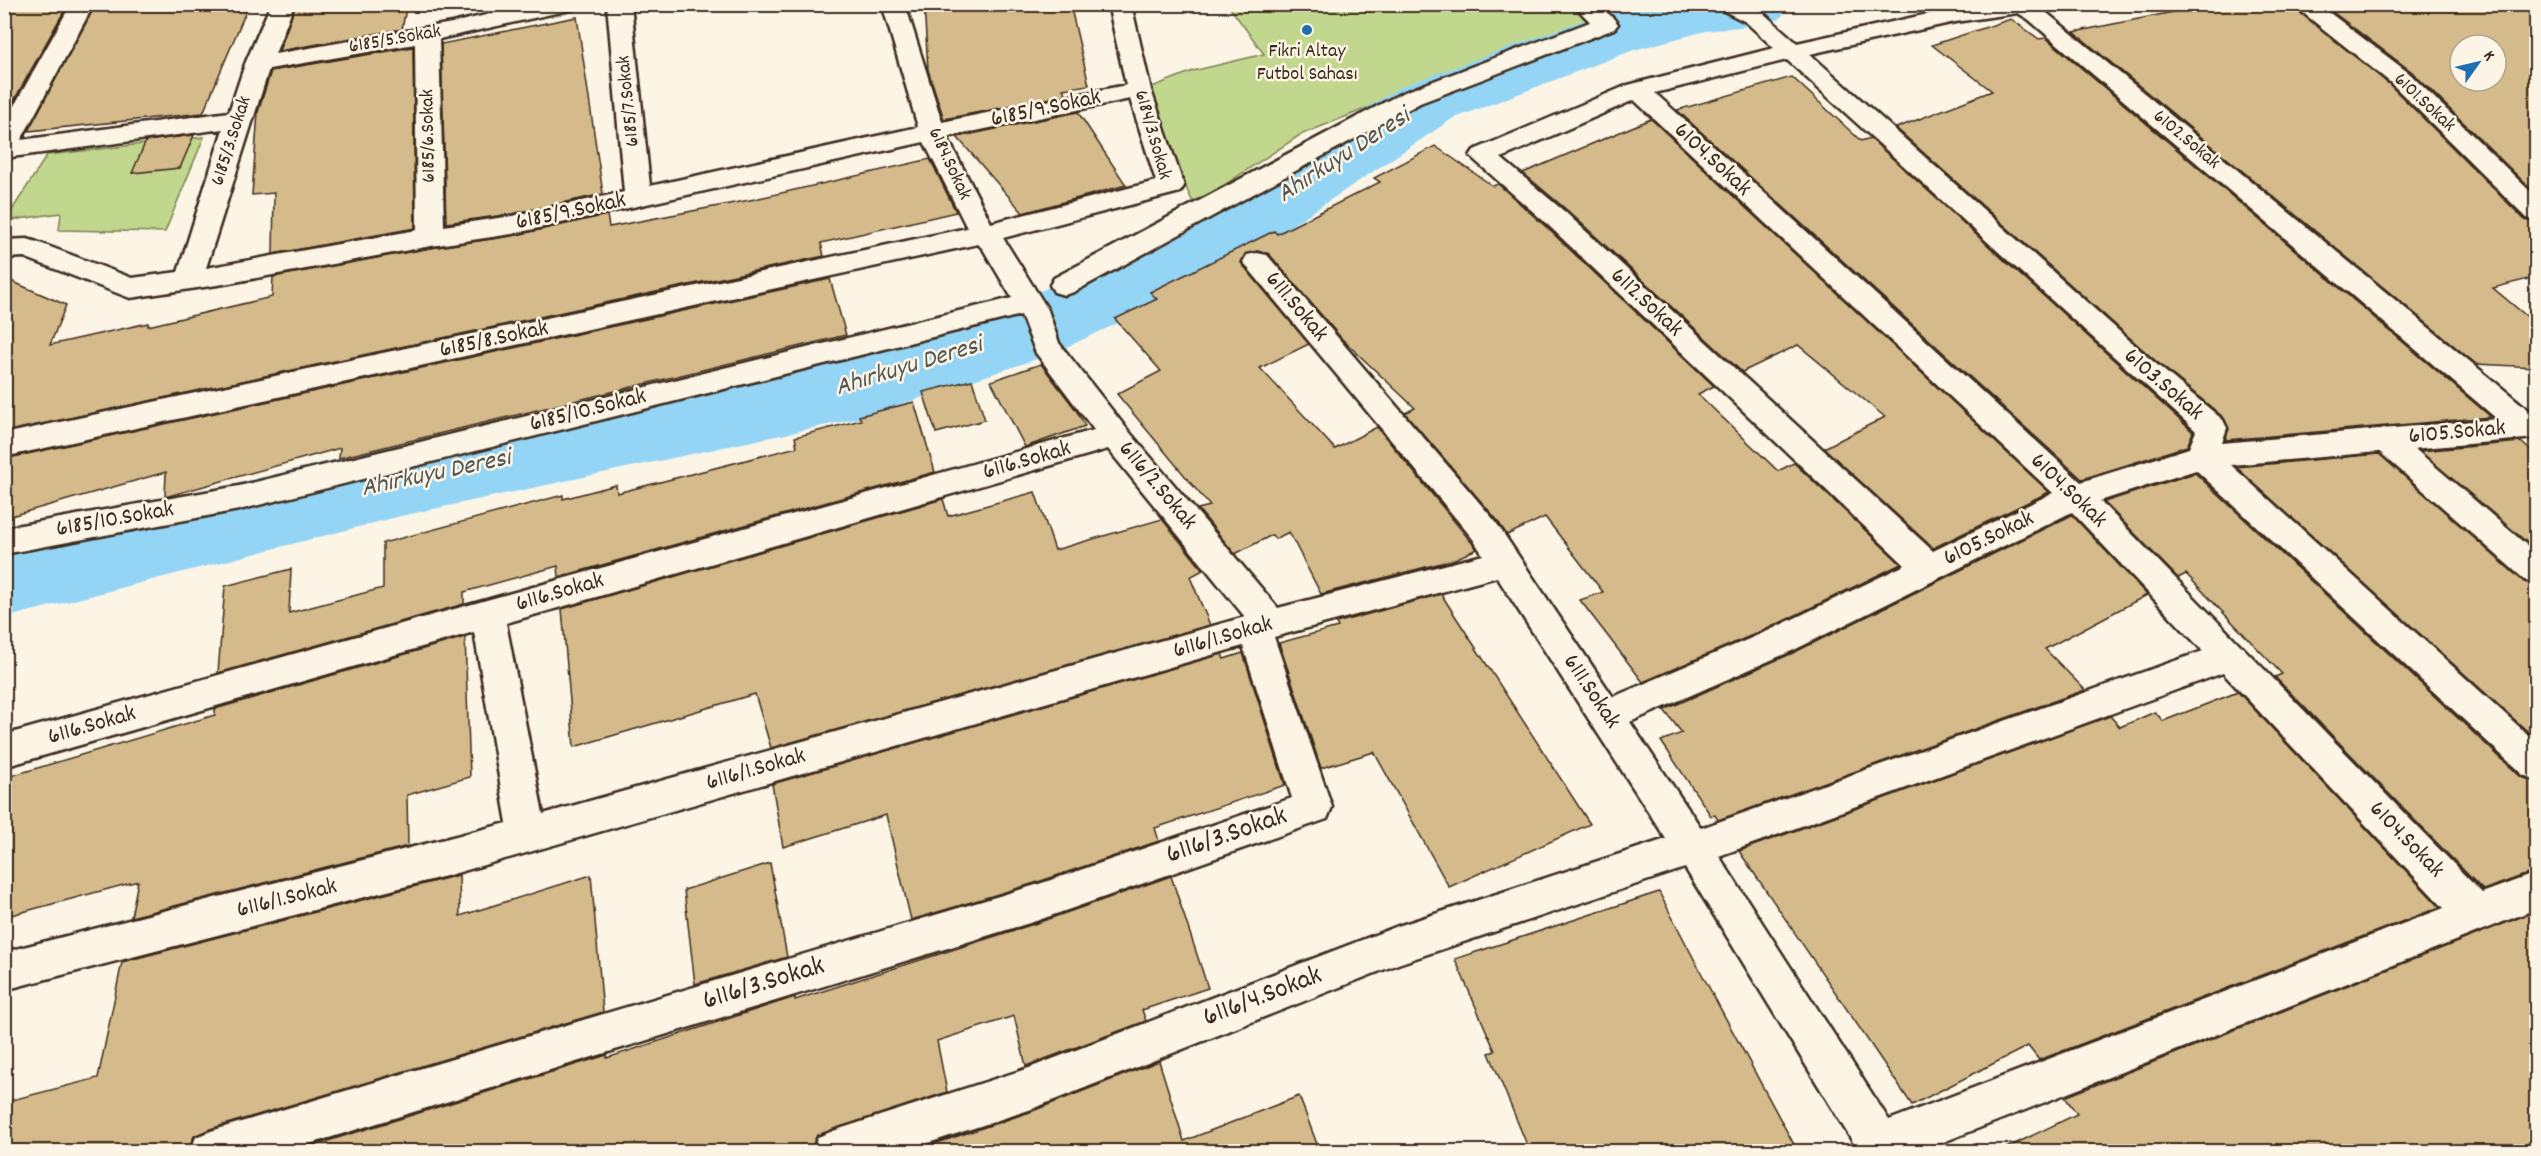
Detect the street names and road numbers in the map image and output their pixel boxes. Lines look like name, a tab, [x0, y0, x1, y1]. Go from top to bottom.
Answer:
street label: 6185/5.Sokak	[347, 18, 443, 62]
street label: 6185/7.Sokak	[610, 54, 648, 148]
street label: 6101.Sokak	[2387, 67, 2461, 139]
street label: 6185/9.Sokak	[988, 81, 1104, 137]
street label: 6184/3.Sokak	[1126, 87, 1178, 183]
street label: 6185/6.Sokak	[414, 89, 444, 183]
street label: 6185/3.Sokak	[204, 93, 260, 189]
street label: 6102.Sokak	[2146, 103, 2226, 177]
street label: 6104.Sokak	[1665, 115, 1759, 205]
street label: 6184.Sokak	[920, 123, 978, 205]
street label: 6185/9.Sokak	[513, 184, 629, 240]
street label: 6112.Sokak	[1602, 260, 1690, 346]
street label: 6111.Sokak	[1256, 264, 1336, 350]
street label: 6185/8.Sokak	[436, 312, 552, 368]
street label: 6103.Sokak	[2115, 340, 2211, 430]
street label: 6185/10.Sokak	[526, 380, 650, 442]
street label: 6105.Sokak	[2407, 412, 2507, 454]
street label: 6116.Sokak	[979, 432, 1075, 490]
street label: 6116/2.Sokak	[1109, 434, 1205, 538]
street label: 6104.Sokak	[2022, 445, 2114, 537]
street label: 6185/10.Sokak	[53, 493, 177, 547]
street label: 6105.Sokak	[1938, 502, 2040, 576]
street label: 6116.Sokak	[512, 564, 608, 622]
street label: 6116/1.Sokak	[1169, 608, 1277, 668]
street label: 6111.Sokak	[1553, 648, 1629, 736]
street label: 6116.Sokak	[44, 697, 140, 755]
street label: 6116/1.Sokak	[702, 740, 810, 800]
street label: 6104.Sokak	[2360, 794, 2452, 886]
street label: 6116/3.Sokak	[1161, 798, 1293, 876]
street label: 6116/1.Sokak	[233, 870, 341, 928]
street label: 6116/3.Sokak	[698, 948, 830, 1022]
street label: 6116/4.Sokak	[1198, 957, 1328, 1039]

